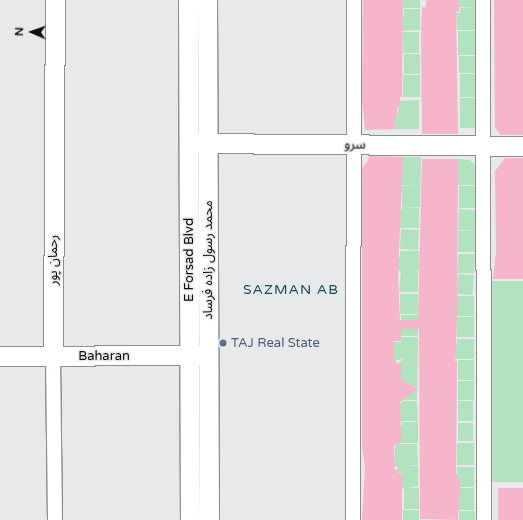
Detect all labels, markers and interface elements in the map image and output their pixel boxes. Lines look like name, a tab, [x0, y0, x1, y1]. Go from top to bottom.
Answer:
north arrow	[12, 12, 52, 52]
text: N	[13, 27, 26, 36]
street label: سرو	[344, 137, 366, 153]
street label: محمد رسول زاده فرساد	[200, 200, 216, 320]
street label: E Forsad Blvd	[181, 218, 197, 302]
street label: رحمان پور	[45, 235, 61, 285]
district label: SAZMAN AB	[243, 282, 339, 298]
place label: TAJ Real State	[231, 335, 320, 351]
marker: TAJ Real State	[218, 338, 228, 348]
street label: Baharan	[78, 348, 130, 364]

